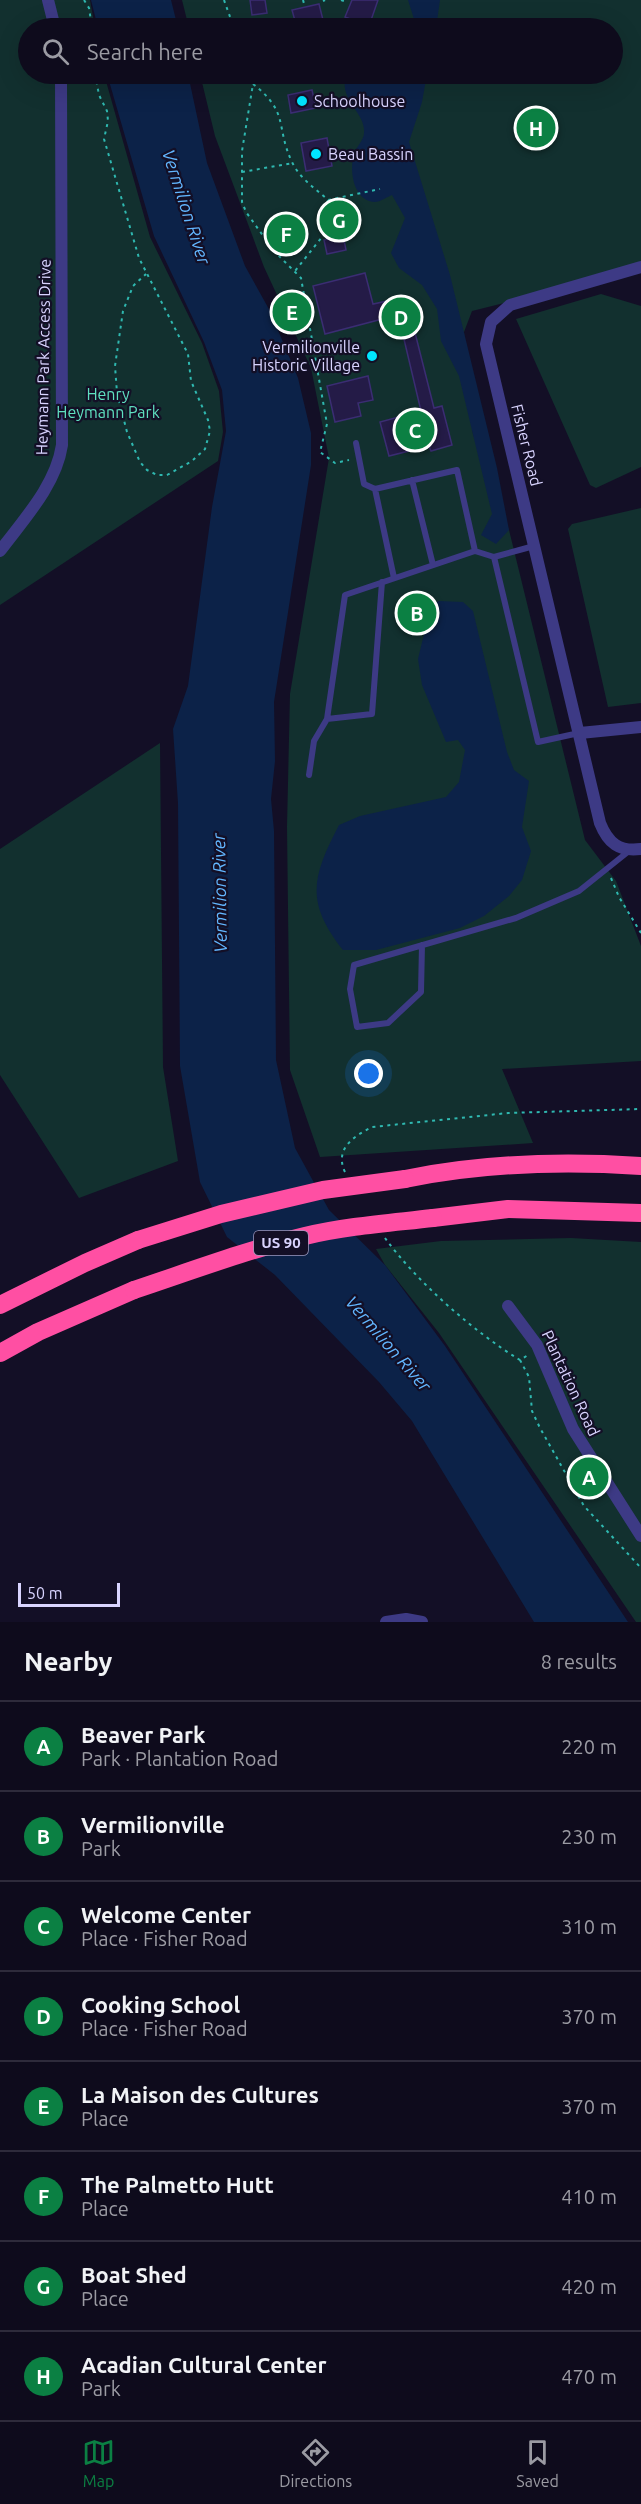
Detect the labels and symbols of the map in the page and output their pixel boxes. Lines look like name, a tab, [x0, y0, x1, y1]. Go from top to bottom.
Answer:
place label: Schoolhouse	[314, 92, 405, 110]
marker: Schoolhouse	[295, 94, 309, 108]
pin: H	[516, 106, 556, 150]
place label: Beau Bassin	[328, 145, 413, 163]
water label: Vermilion River	[159, 147, 215, 268]
marker: Beau Bassin	[309, 147, 323, 161]
pin: G	[320, 198, 358, 242]
pin: F	[266, 212, 306, 256]
street label: Heymann Park Access Drive	[32, 259, 54, 455]
pin: E	[272, 290, 312, 334]
pin: D	[382, 294, 420, 340]
place label: Vermilionville Historic Village	[252, 338, 360, 374]
marker: Vermilionville Historic Village	[365, 349, 379, 363]
park label: Henry Heymann Park	[56, 385, 160, 421]
street label: Fisher Road	[508, 402, 546, 488]
pin: C	[396, 408, 434, 452]
pin: B	[398, 590, 436, 636]
water label: Vermilion River	[208, 832, 230, 953]
your location	[354, 1059, 383, 1088]
road number: US 90	[254, 1231, 308, 1255]
water label: Vermilion River	[342, 1292, 436, 1396]
street label: Plantation Road	[539, 1327, 603, 1439]
pin: A	[570, 1454, 608, 1500]
scale bar	[18, 1580, 120, 1608]

